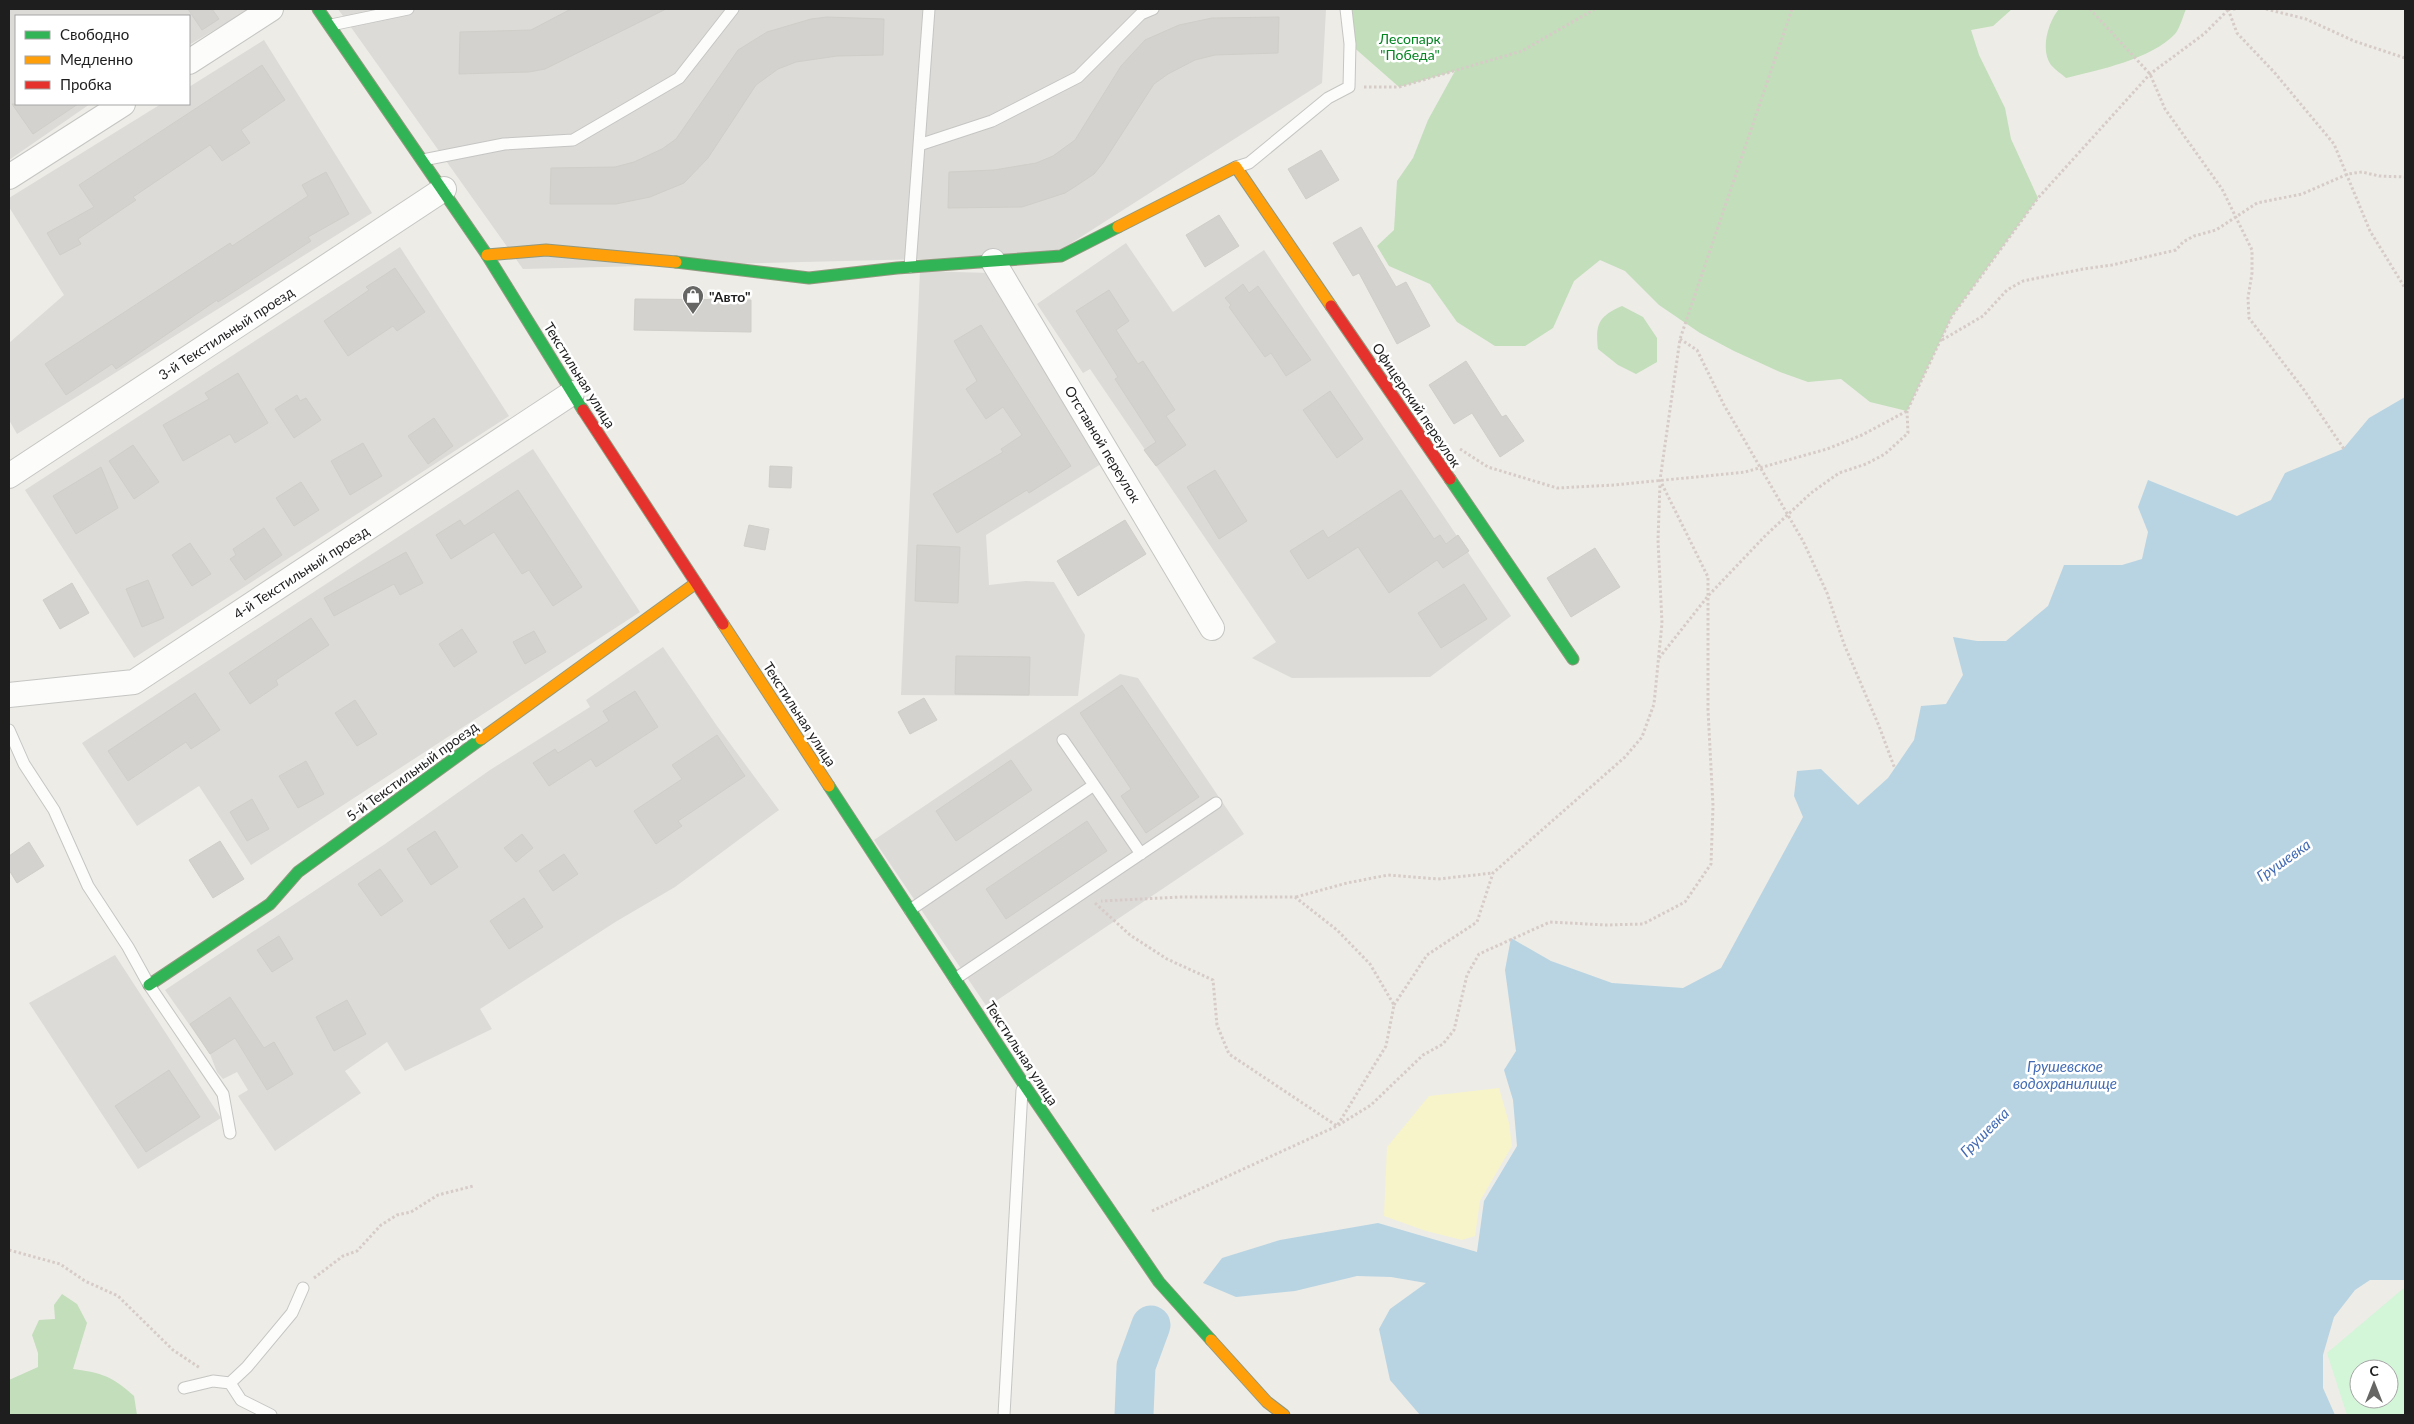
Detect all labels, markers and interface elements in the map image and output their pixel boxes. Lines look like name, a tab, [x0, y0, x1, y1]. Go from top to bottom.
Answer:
legend	[15, 15, 190, 105]
text: Свободно	[60, 25, 129, 43]
park label: Лесопарк "Победа"	[1378, 30, 1442, 63]
text: Медленно	[60, 50, 133, 68]
text: Пробка	[60, 75, 112, 93]
street label: 3-й Текстильный проезд	[155, 283, 297, 383]
shop icon: "Авто"	[681, 284, 705, 315]
place label: "Авто"	[709, 288, 751, 305]
street label: Текстильная улица	[541, 319, 619, 431]
street label: Офицерский переулок	[1369, 340, 1465, 471]
street label: Отставной переулок	[1061, 382, 1145, 506]
street label: 4-й Текстильный проезд	[230, 522, 372, 622]
street label: Текстильная улица	[760, 659, 840, 769]
street label: 5-й Текстильный проезд	[343, 717, 481, 824]
water label: Грушевка	[2253, 835, 2314, 885]
street label: Текстильная улица	[982, 998, 1062, 1108]
water label: Грушевское водохранилище	[2013, 1057, 2117, 1092]
water label: Грушевка	[1956, 1104, 2012, 1160]
north arrow	[2349, 1359, 2399, 1409]
text: С	[2369, 1362, 2379, 1379]

